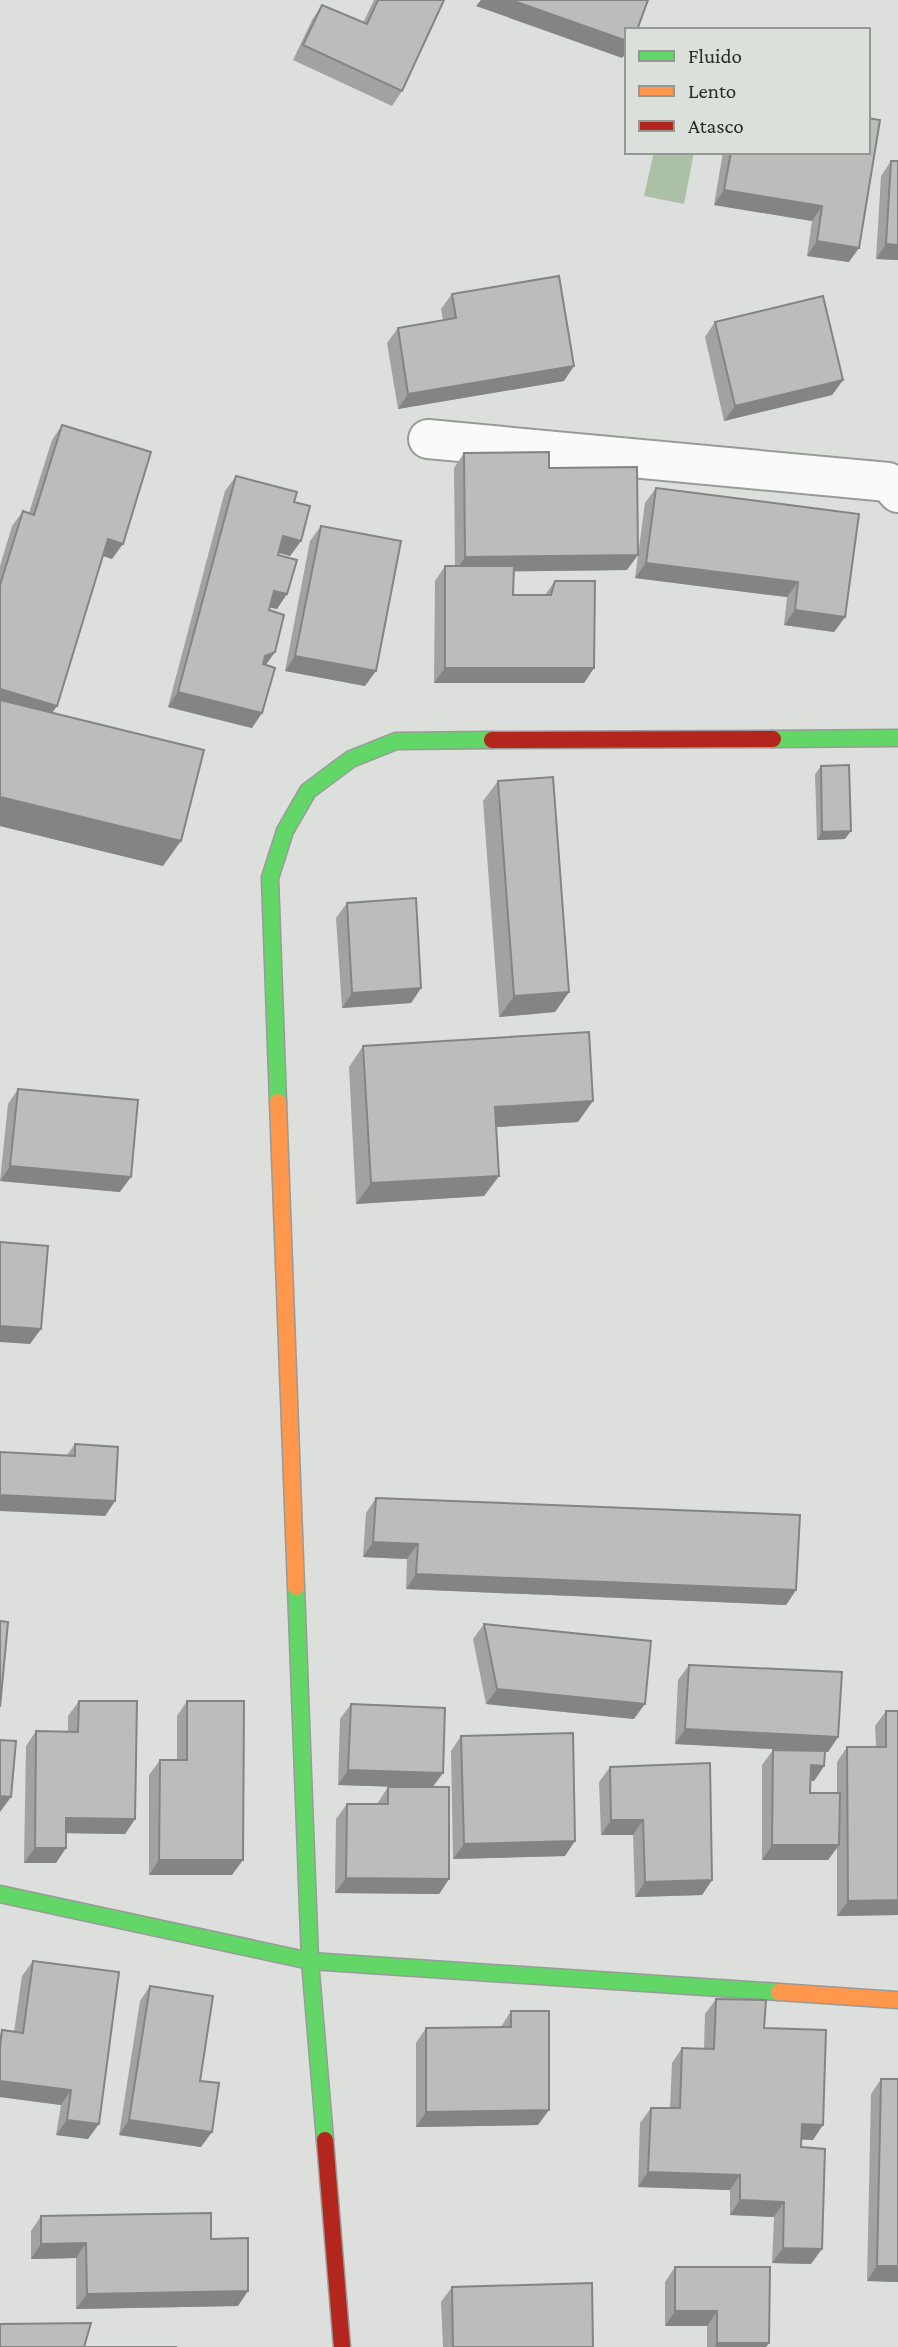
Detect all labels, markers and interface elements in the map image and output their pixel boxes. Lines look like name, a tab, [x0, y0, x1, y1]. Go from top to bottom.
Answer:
legend	[625, 28, 870, 154]
text: Fluido	[688, 44, 742, 68]
text: Lento	[688, 79, 736, 103]
text: Atasco	[688, 114, 744, 138]

